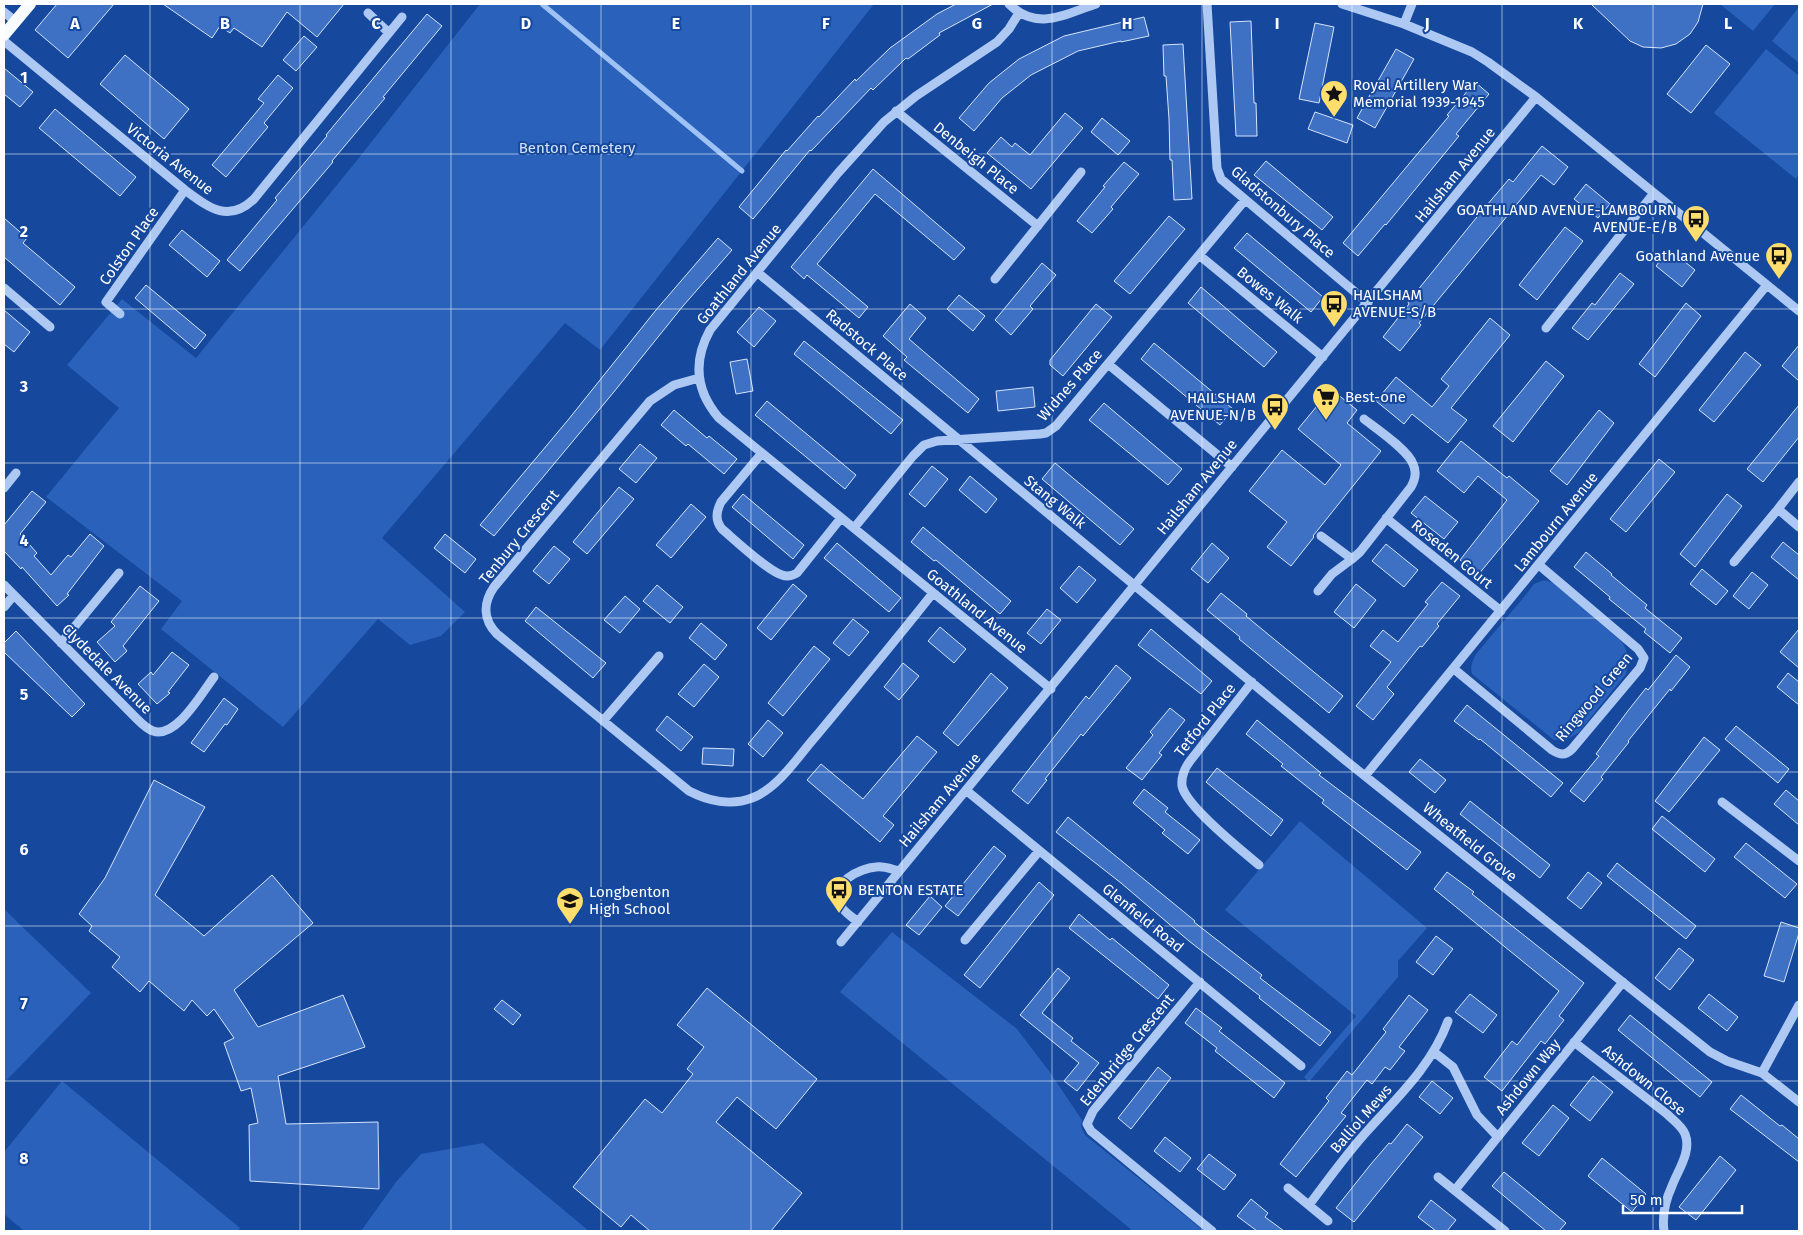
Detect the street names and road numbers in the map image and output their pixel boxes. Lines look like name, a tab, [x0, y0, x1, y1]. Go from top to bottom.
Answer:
street label: Denbeigh Place	[930, 118, 1022, 198]
street label: Victoria Avenue	[123, 119, 217, 199]
street label: Hailsham Avenue	[1411, 124, 1499, 226]
street label: Gladstonbury Place	[1227, 162, 1339, 262]
street label: Colston Place	[96, 204, 162, 288]
street label: Goathland Avenue	[693, 220, 785, 328]
street label: Bowes Walk	[1233, 263, 1307, 327]
street label: Radstock Place	[822, 305, 912, 385]
street label: Widnes Place	[1034, 345, 1106, 425]
street label: Hailsham Avenue	[1153, 436, 1241, 538]
street label: Lambourn Avenue	[1510, 469, 1602, 575]
street label: Stang Walk	[1020, 472, 1090, 533]
street label: Tenbury Crescent	[475, 486, 563, 588]
street label: Roseden Court	[1408, 516, 1497, 593]
street label: Goathland Avenue	[923, 565, 1031, 657]
street label: Clydedale Avenue	[58, 620, 156, 718]
street label: Ringwood Green	[1551, 649, 1637, 745]
street label: Tetford Place	[1171, 680, 1239, 760]
street label: Hailsham Avenue	[895, 749, 985, 851]
street label: Wheatfield Grove	[1419, 799, 1521, 885]
street label: Glenfield Road	[1099, 880, 1187, 956]
street label: Edenbridge Crescent	[1076, 990, 1178, 1110]
street label: Ashdown Way	[1492, 1035, 1565, 1119]
street label: Ashdown Close	[1599, 1041, 1689, 1119]
street label: Balliol Mews	[1326, 1081, 1396, 1157]

